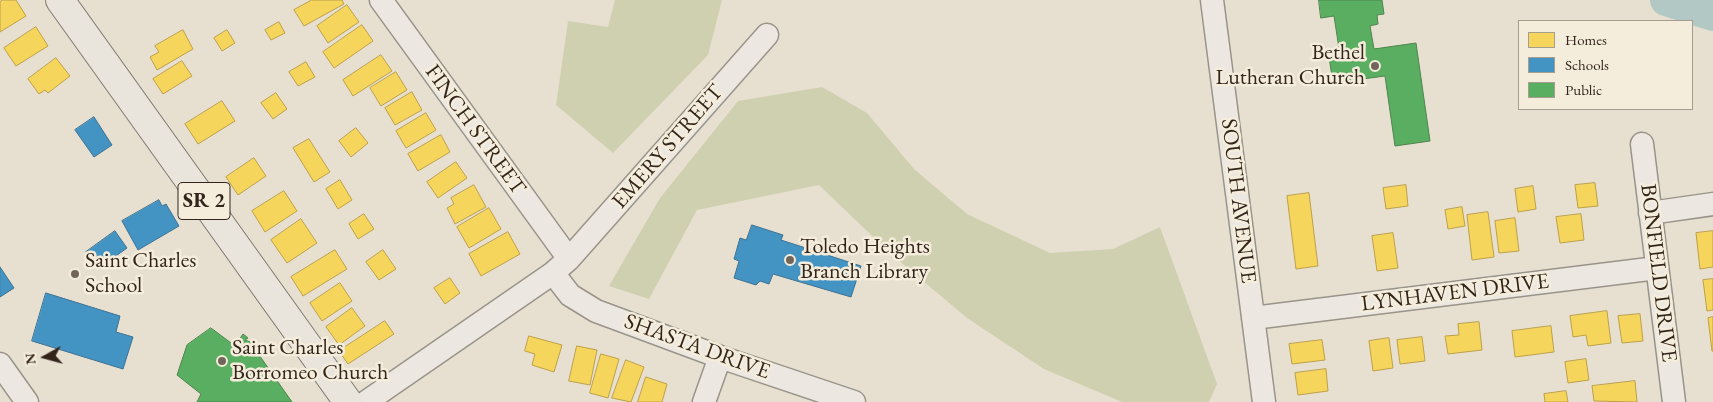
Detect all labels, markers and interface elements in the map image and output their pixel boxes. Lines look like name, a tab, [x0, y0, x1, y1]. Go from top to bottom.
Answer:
legend	[1518, 20, 1693, 110]
text: Homes	[1565, 30, 1607, 49]
place label: Bethel Lutheran Church	[1215, 40, 1365, 91]
text: Schools	[1565, 55, 1609, 74]
street label: FINCH STREET	[419, 60, 531, 200]
marker: Bethel Lutheran Church	[1369, 60, 1381, 72]
street label: EMERY STREET	[607, 80, 729, 214]
text: Public	[1565, 80, 1602, 99]
street label: SOUTH AVENUE	[1215, 117, 1261, 285]
road number: SR 2	[178, 182, 230, 220]
street label: BONFIELD DRIVE	[1634, 183, 1682, 363]
place label: Toledo Heights Branch Library	[800, 234, 930, 286]
place label: Saint Charles School	[85, 248, 196, 300]
marker: Toledo Heights Branch Library	[784, 254, 796, 266]
marker: Saint Charles School	[69, 268, 81, 280]
street label: LYNHAVEN DRIVE	[1360, 268, 1550, 318]
street label: SHASTA DRIVE	[621, 308, 773, 386]
north arrow	[20, 332, 70, 382]
place label: Saint Charles Borromeo Church	[232, 335, 388, 386]
text: N	[20, 352, 40, 366]
marker: Saint Charles Borromeo Church	[216, 355, 228, 367]

